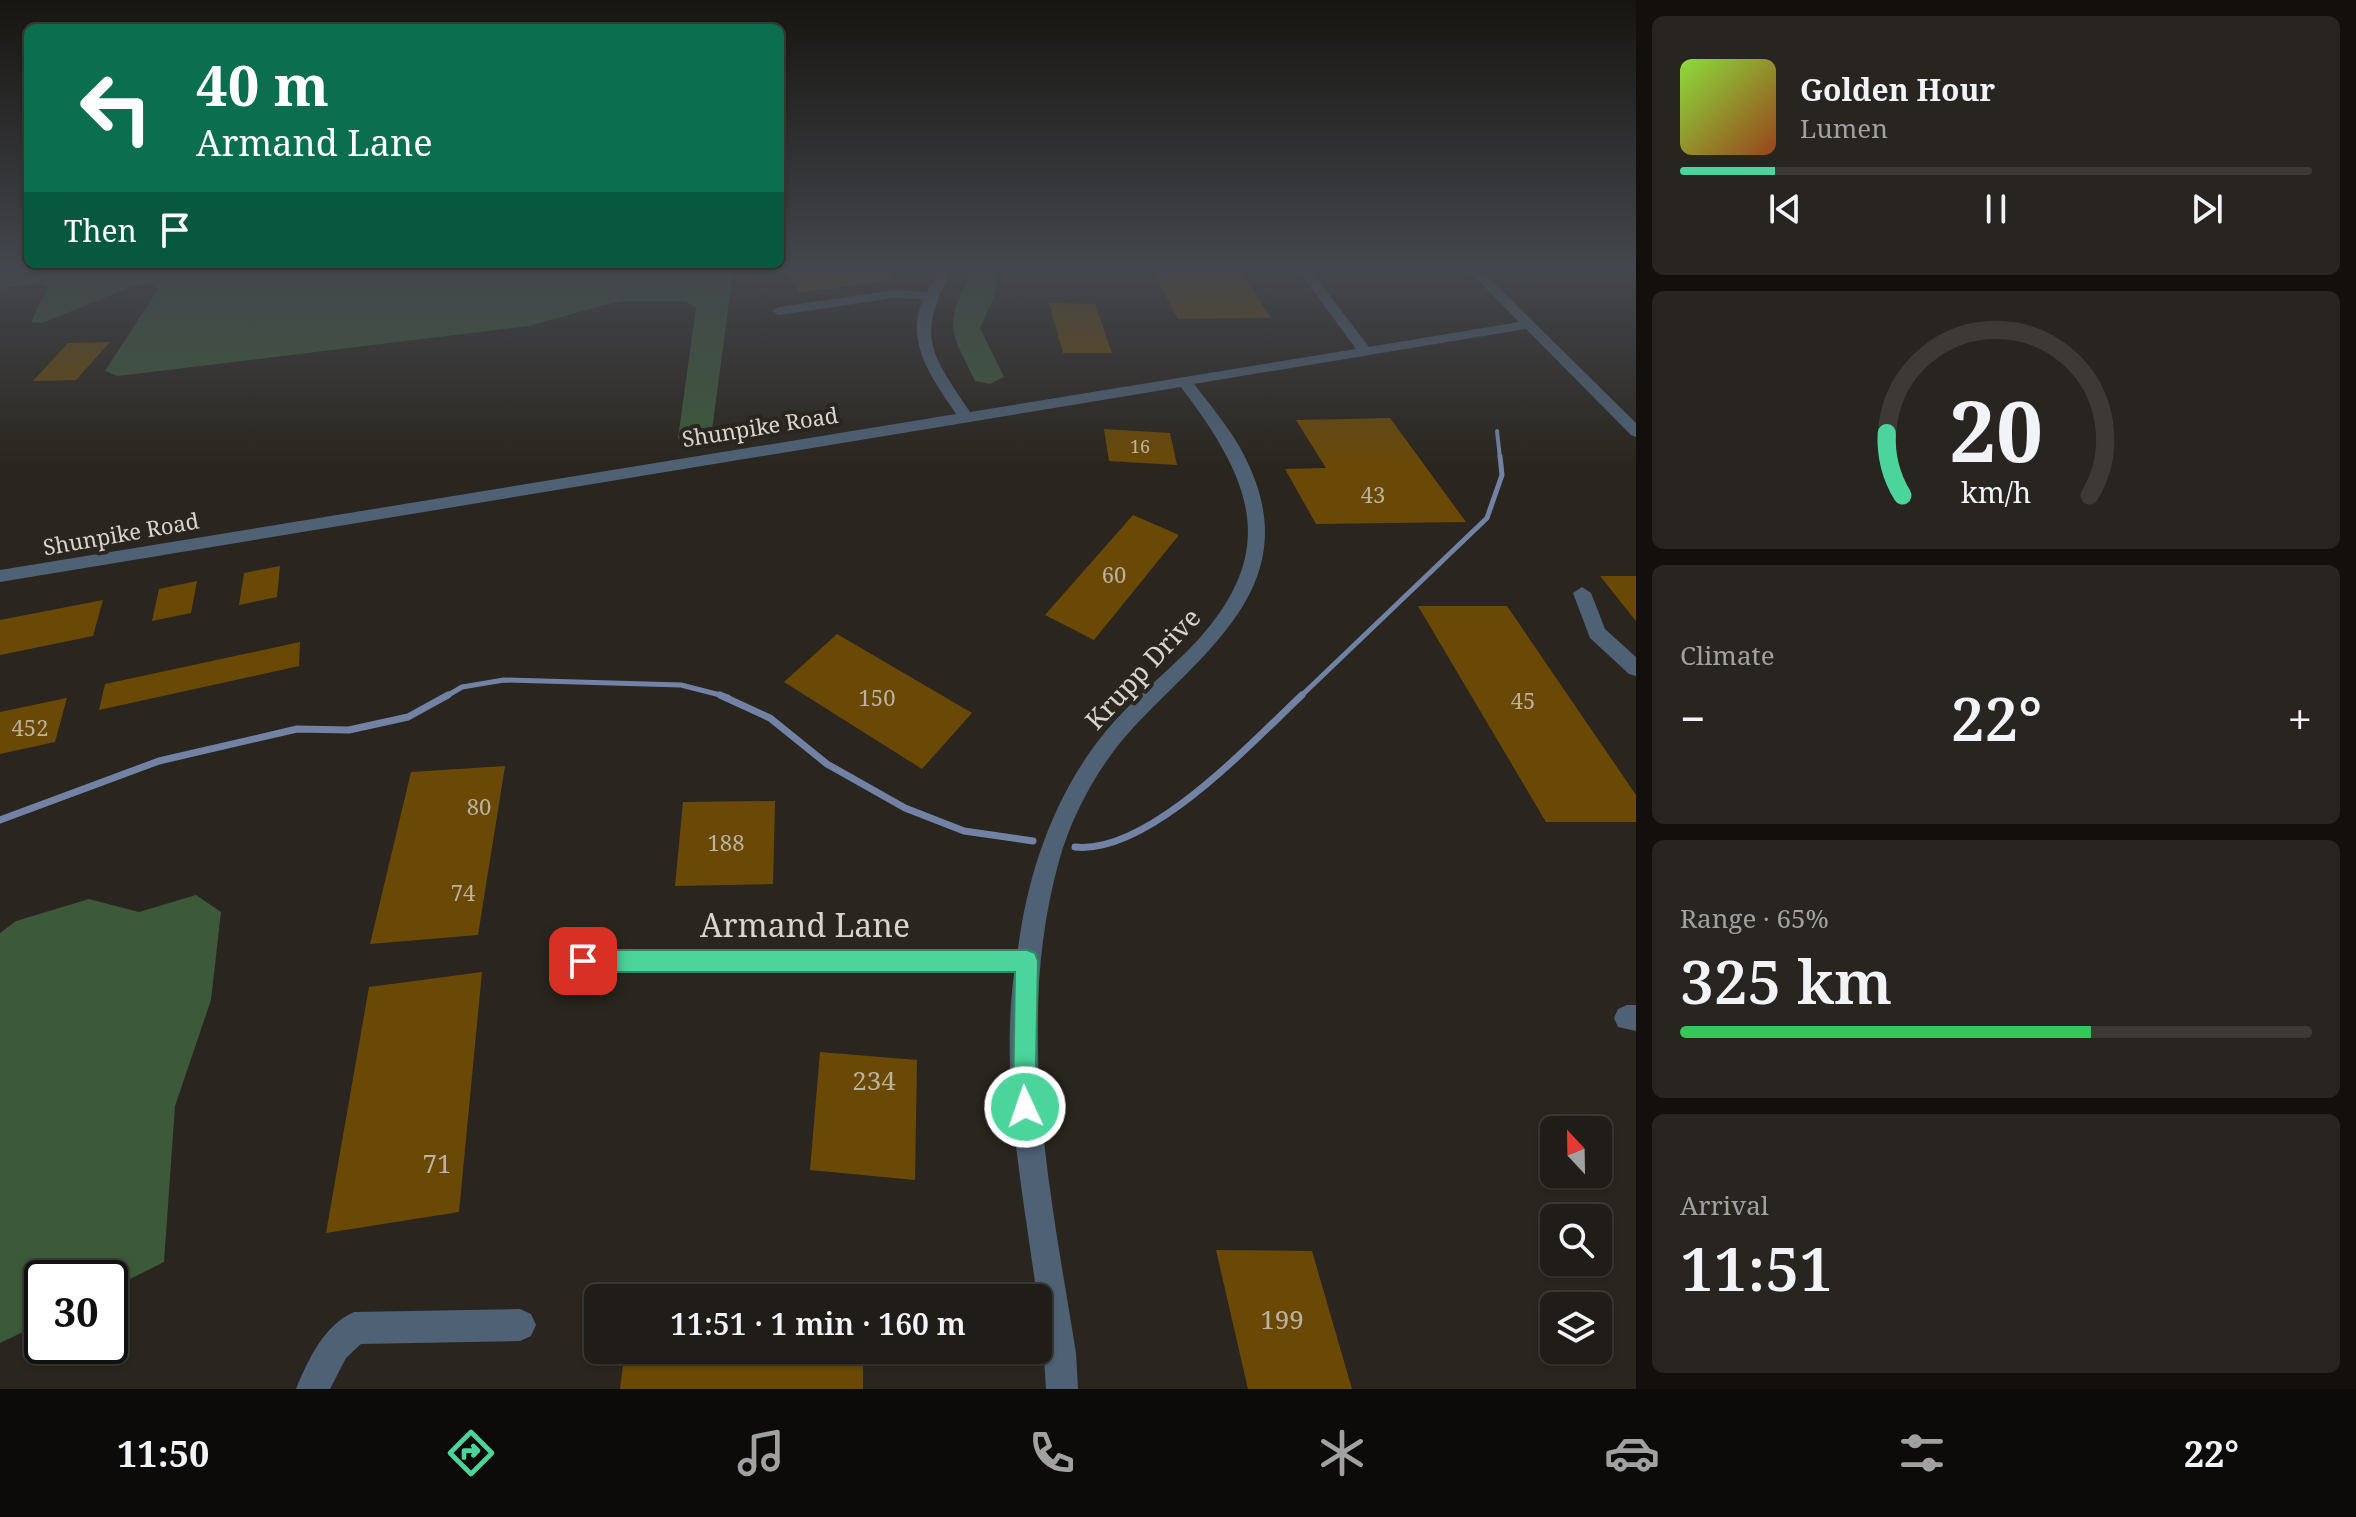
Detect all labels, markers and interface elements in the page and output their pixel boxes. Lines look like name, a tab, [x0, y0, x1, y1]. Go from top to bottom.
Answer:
text: 40 m	[196, 46, 329, 122]
icon: left	[64, 56, 168, 160]
text: Golden Hour	[1800, 69, 1995, 110]
text: Lumen	[1800, 110, 1888, 146]
text: Armand Lane	[196, 118, 432, 167]
icon: previous	[1763, 187, 1807, 231]
icon: pause	[1974, 187, 2018, 231]
icon: next	[2185, 187, 2229, 231]
icon: arrive	[153, 208, 197, 252]
text: Then	[64, 210, 137, 251]
text: 20	[1949, 372, 2043, 485]
street label: Shunpike Road	[680, 399, 840, 453]
house number: 16	[1130, 434, 1150, 458]
text: km/h	[1961, 472, 2031, 511]
house number: 43	[1361, 479, 1385, 509]
street label: Shunpike Road	[41, 504, 202, 561]
house number: 60	[1102, 559, 1126, 589]
street label: Krupp Drive	[1077, 600, 1208, 737]
text: Climate	[1680, 637, 1775, 673]
text: 22°	[1951, 677, 2042, 759]
house number: 150	[859, 682, 895, 712]
house number: 45	[1511, 685, 1535, 715]
text: −	[1680, 688, 1705, 748]
text: +	[2287, 688, 2312, 748]
house number: 452	[12, 712, 48, 742]
house number: 80	[467, 791, 491, 821]
house number: 188	[708, 827, 744, 857]
house number: 74	[451, 877, 475, 907]
text: Range · 65%	[1680, 900, 1829, 936]
street label: Armand Lane	[700, 903, 910, 946]
pin	[549, 927, 617, 995]
icon: arrive	[561, 939, 605, 983]
text: 325 km	[1680, 940, 1892, 1022]
house number: 234	[852, 1062, 896, 1098]
position arrow	[983, 1065, 1067, 1149]
north arrow	[1540, 1116, 1612, 1188]
map controls	[1540, 1116, 1612, 1364]
house number: 71	[422, 1145, 452, 1181]
text: Arrival	[1680, 1187, 1769, 1223]
button: search	[1540, 1204, 1612, 1276]
text: 11:51	[1680, 1227, 1833, 1309]
speed limit sign: 30	[24, 1260, 128, 1364]
button: layers	[1540, 1292, 1612, 1364]
house number: 199	[1260, 1301, 1304, 1337]
text: 11:51 · 1 min · 160 m	[670, 1303, 966, 1344]
icon: directions	[443, 1425, 499, 1481]
icon: music	[733, 1425, 789, 1481]
icon: phone	[1024, 1425, 1080, 1481]
icon: climate	[1314, 1425, 1370, 1481]
icon: car	[1604, 1425, 1660, 1481]
icon: filters	[1894, 1425, 1950, 1481]
text: 11:50	[117, 1429, 209, 1478]
text: 22°	[2184, 1429, 2239, 1478]

